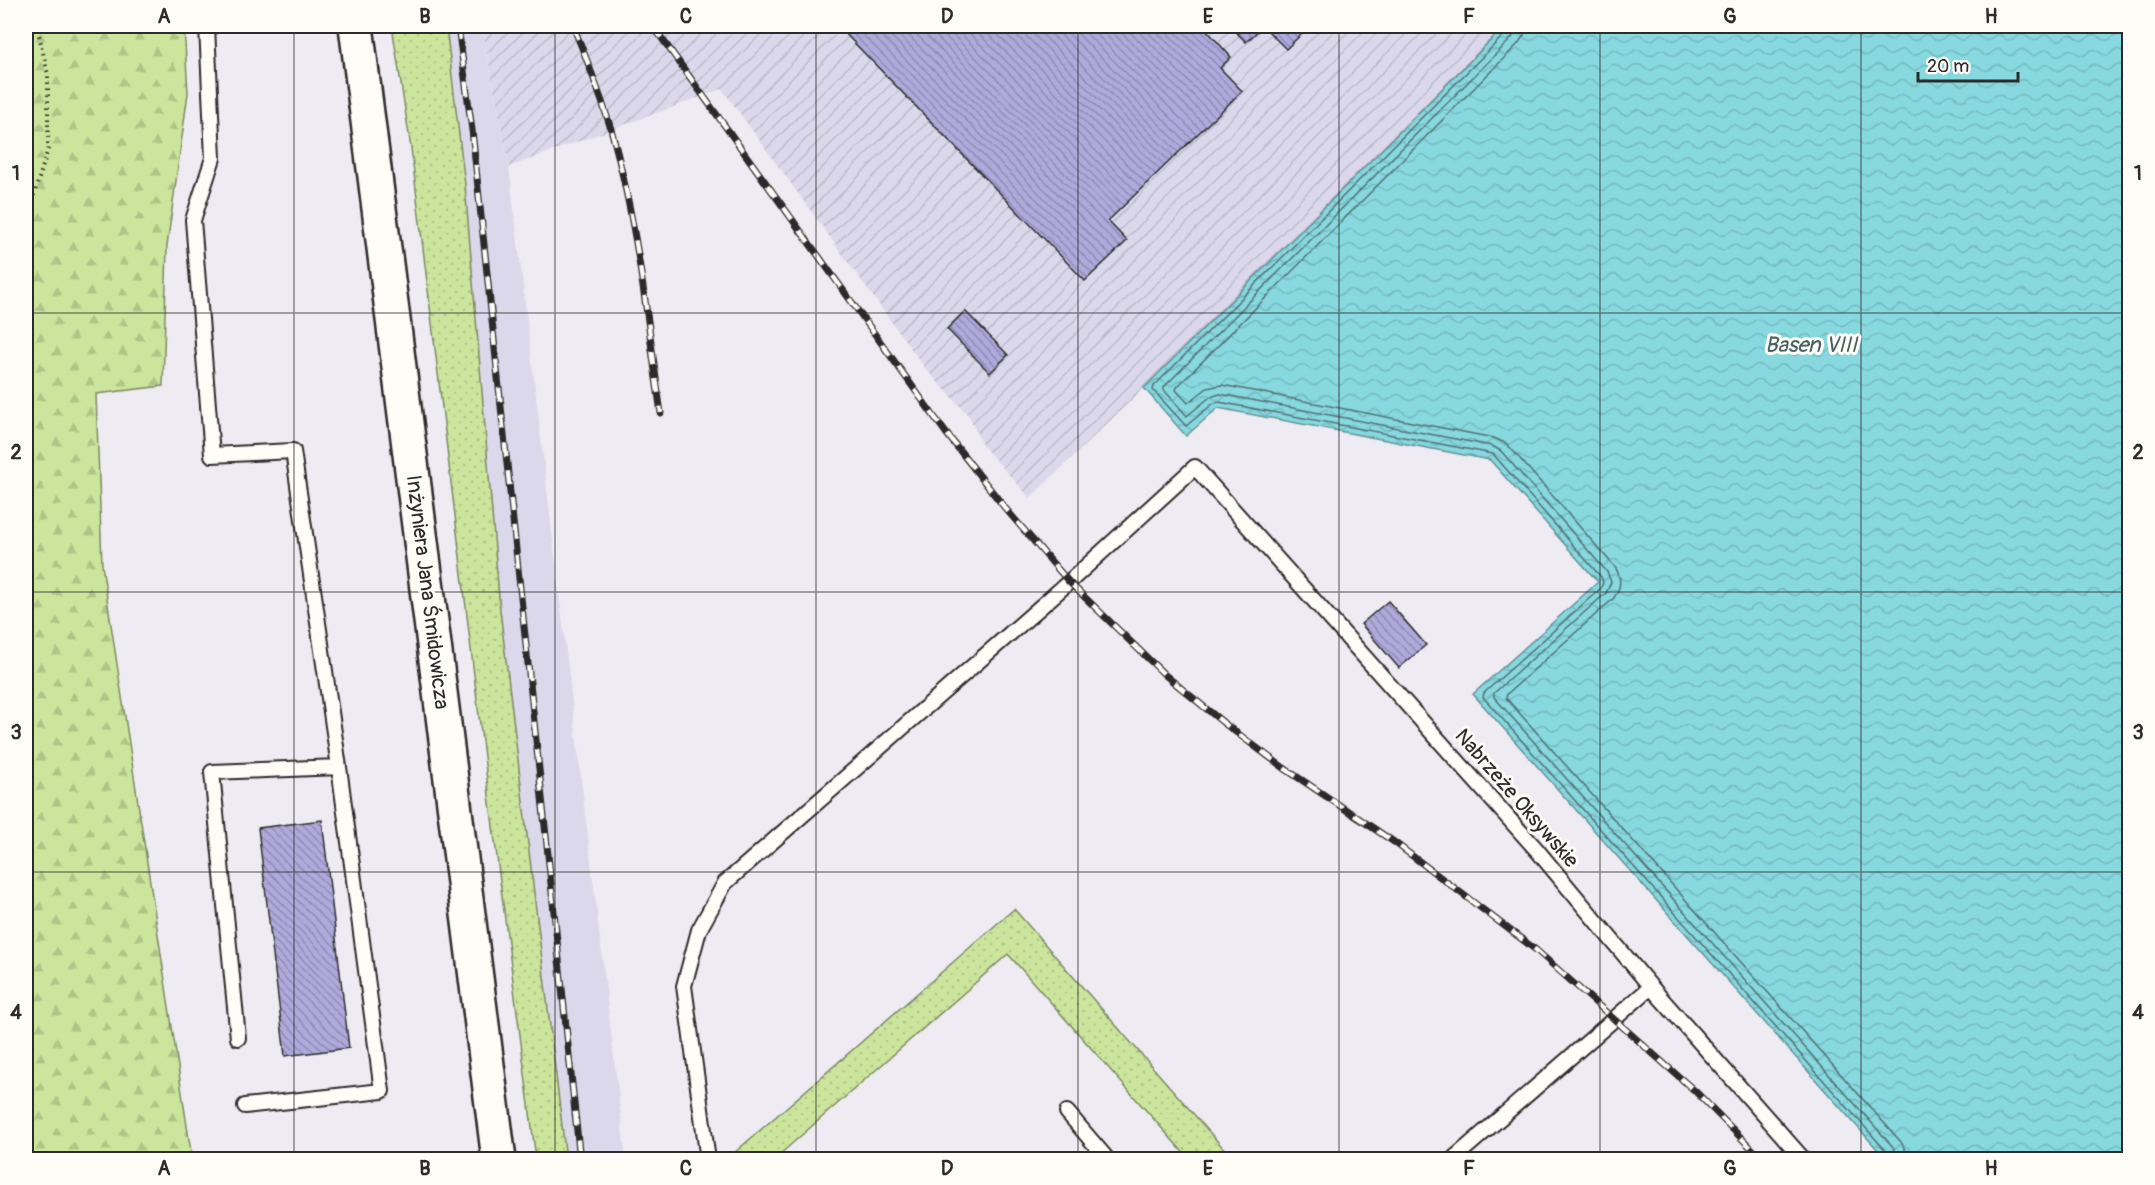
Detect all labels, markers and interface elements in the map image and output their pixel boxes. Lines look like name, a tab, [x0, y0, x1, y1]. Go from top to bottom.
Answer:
text: A	[158, 4, 171, 29]
text: B	[419, 4, 431, 29]
text: C	[680, 4, 692, 29]
text: D	[941, 4, 954, 29]
text: E	[1203, 4, 1214, 29]
text: F	[1463, 4, 1475, 29]
text: G	[1723, 4, 1737, 29]
text: H	[1985, 4, 1998, 29]
scale bar	[1918, 45, 2018, 83]
text: 20 m	[1927, 55, 1969, 78]
text: 1	[12, 161, 20, 186]
text: 1	[2134, 161, 2142, 186]
water label: Basen VIII	[1765, 331, 1859, 359]
text: 2	[10, 440, 22, 465]
text: 2	[2132, 440, 2144, 465]
street label: Inżyniera Jana Śmidowicza	[400, 473, 455, 711]
text: 3	[10, 720, 22, 745]
text: 3	[2132, 720, 2144, 745]
street label: Nabrzeże Oksywskie	[1449, 723, 1585, 874]
text: 4	[10, 1000, 22, 1025]
text: 4	[2132, 1000, 2144, 1025]
text: A	[158, 1156, 171, 1181]
text: B	[419, 1156, 431, 1181]
text: C	[680, 1156, 692, 1181]
text: D	[941, 1156, 954, 1181]
text: E	[1203, 1156, 1214, 1181]
text: F	[1463, 1156, 1475, 1181]
text: G	[1723, 1156, 1737, 1181]
text: H	[1985, 1156, 1998, 1181]

